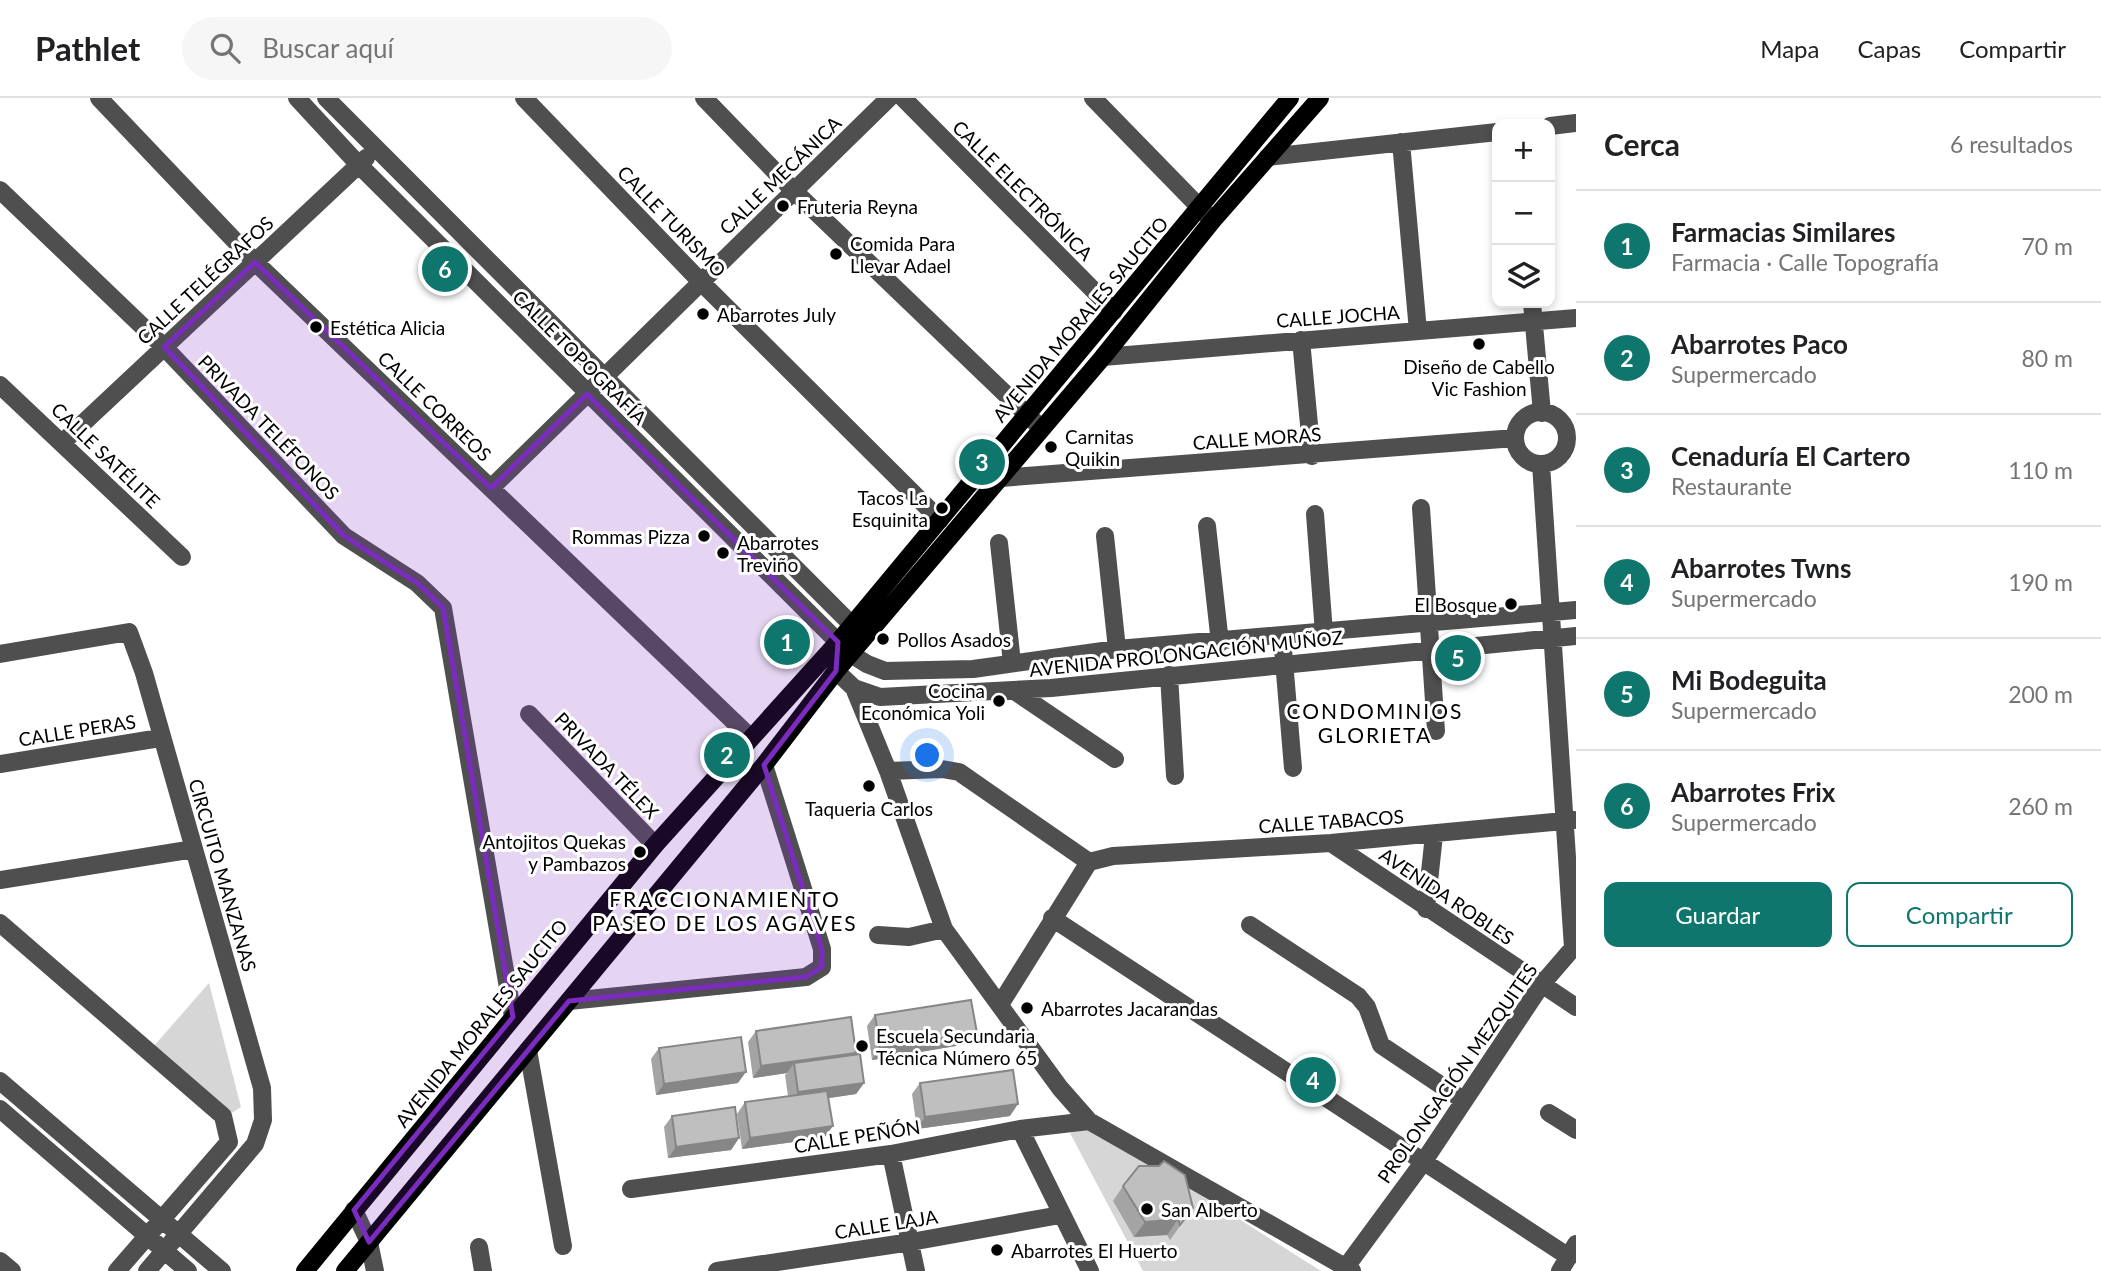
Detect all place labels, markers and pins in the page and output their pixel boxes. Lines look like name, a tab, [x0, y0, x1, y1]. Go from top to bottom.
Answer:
place label: Fruteria Reyna	[797, 195, 918, 218]
marker: Fruteria Reyna	[775, 198, 791, 214]
place label: Comida Para Llevar Adael	[850, 232, 955, 277]
pin: 6	[422, 243, 468, 295]
marker: Comida Para Llevar Adael	[828, 246, 844, 262]
place label: Abarrotes July	[717, 303, 836, 326]
marker: Abarrotes July	[695, 306, 711, 322]
place label: Estética Alicia	[330, 316, 445, 339]
marker: Estética Alicia	[308, 319, 324, 335]
marker: Diseño de Cabello Vic Fashion	[1471, 336, 1487, 352]
place label: Diseño de Cabello Vic Fashion	[1403, 355, 1555, 400]
place label: Carnitas Quikin	[1065, 425, 1134, 470]
pin: 3	[959, 436, 1005, 488]
marker: Carnitas Quikin	[1043, 439, 1059, 455]
place label: Tacos La Esquinita	[852, 486, 928, 531]
marker: Tacos La Esquinita	[934, 500, 950, 516]
place label: Rommas Pizza	[572, 525, 690, 548]
marker: Rommas Pizza	[696, 528, 712, 544]
place label: Abarrotes Treviño	[737, 531, 819, 576]
marker: Abarrotes Treviño	[715, 545, 731, 561]
place label: El Bosque	[1414, 593, 1497, 616]
marker: El Bosque	[1503, 596, 1519, 612]
pin: 1	[764, 616, 810, 668]
place label: Pollos Asados	[897, 628, 1011, 651]
marker: Pollos Asados	[875, 631, 891, 647]
pin: 5	[1435, 632, 1481, 684]
place label: Cocina Económica Yoli	[861, 679, 985, 724]
marker: Cocina Económica Yoli	[991, 693, 1007, 709]
pin: 2	[704, 729, 750, 781]
marker: Taqueria Carlos	[861, 778, 877, 794]
place label: Taqueria Carlos	[805, 797, 933, 820]
place label: Antojitos Quekas y Pambazos	[482, 830, 626, 875]
marker: Antojitos Quekas y Pambazos	[632, 844, 648, 860]
place label: Abarrotes Jacarandas	[1041, 997, 1218, 1020]
marker: Abarrotes Jacarandas	[1019, 1000, 1035, 1016]
place label: Escuela Secundaria Técnica Número 65	[876, 1024, 1037, 1069]
marker: Escuela Secundaria Técnica Número 65	[854, 1038, 870, 1054]
pin: 4	[1290, 1054, 1336, 1106]
place label: San Alberto	[1161, 1198, 1258, 1221]
marker: San Alberto	[1139, 1201, 1155, 1217]
place label: Abarrotes El Huerto	[1011, 1239, 1178, 1262]
marker: Abarrotes El Huerto	[989, 1242, 1005, 1258]

